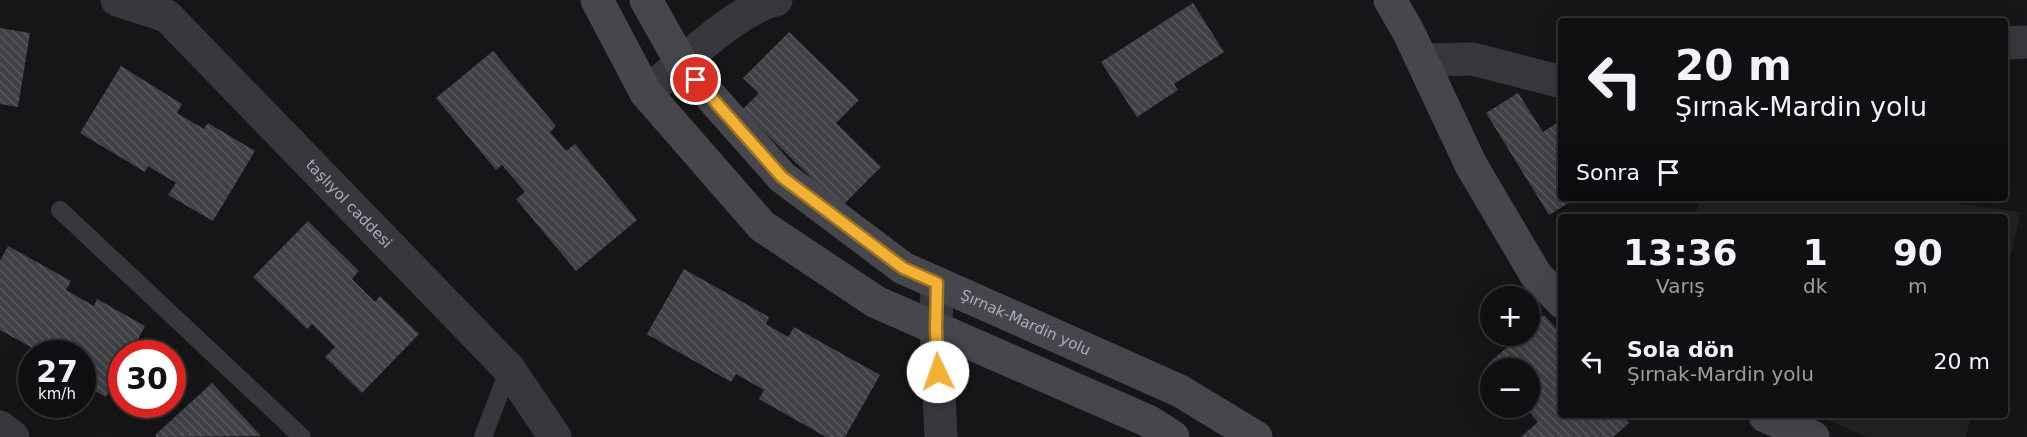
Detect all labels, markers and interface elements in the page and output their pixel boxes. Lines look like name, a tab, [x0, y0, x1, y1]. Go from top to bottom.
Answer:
text: 20 m	[1675, 41, 1792, 90]
icon: left	[1576, 42, 1654, 120]
pin	[670, 54, 721, 105]
icon: arrive	[679, 63, 712, 96]
text: Şırnak-Mardin yolu	[1675, 91, 1927, 122]
street label: taşlıyol caddesi	[302, 156, 396, 252]
icon: arrive	[1652, 156, 1685, 189]
text: Sonra	[1576, 160, 1640, 185]
text: 13:36	[1623, 232, 1738, 273]
text: 1	[1803, 232, 1828, 273]
text: 90	[1893, 232, 1943, 273]
text: Varış	[1656, 274, 1705, 298]
text: dk	[1803, 274, 1827, 298]
text: m	[1908, 274, 1928, 298]
street label: Şırnak-Mardin yolu	[958, 286, 1093, 359]
map controls	[1480, 286, 1540, 418]
button: +	[1480, 286, 1540, 346]
text: Sola dön	[1627, 337, 1735, 362]
speed limit sign: 30	[108, 340, 186, 418]
position arrow	[906, 340, 970, 404]
icon: left	[1576, 345, 1609, 378]
text: 20 m	[1934, 349, 1990, 374]
text: 27	[36, 354, 78, 389]
button: −	[1480, 358, 1540, 418]
text: Şırnak-Mardin yolu	[1627, 362, 1814, 386]
text: km/h	[38, 385, 76, 403]

